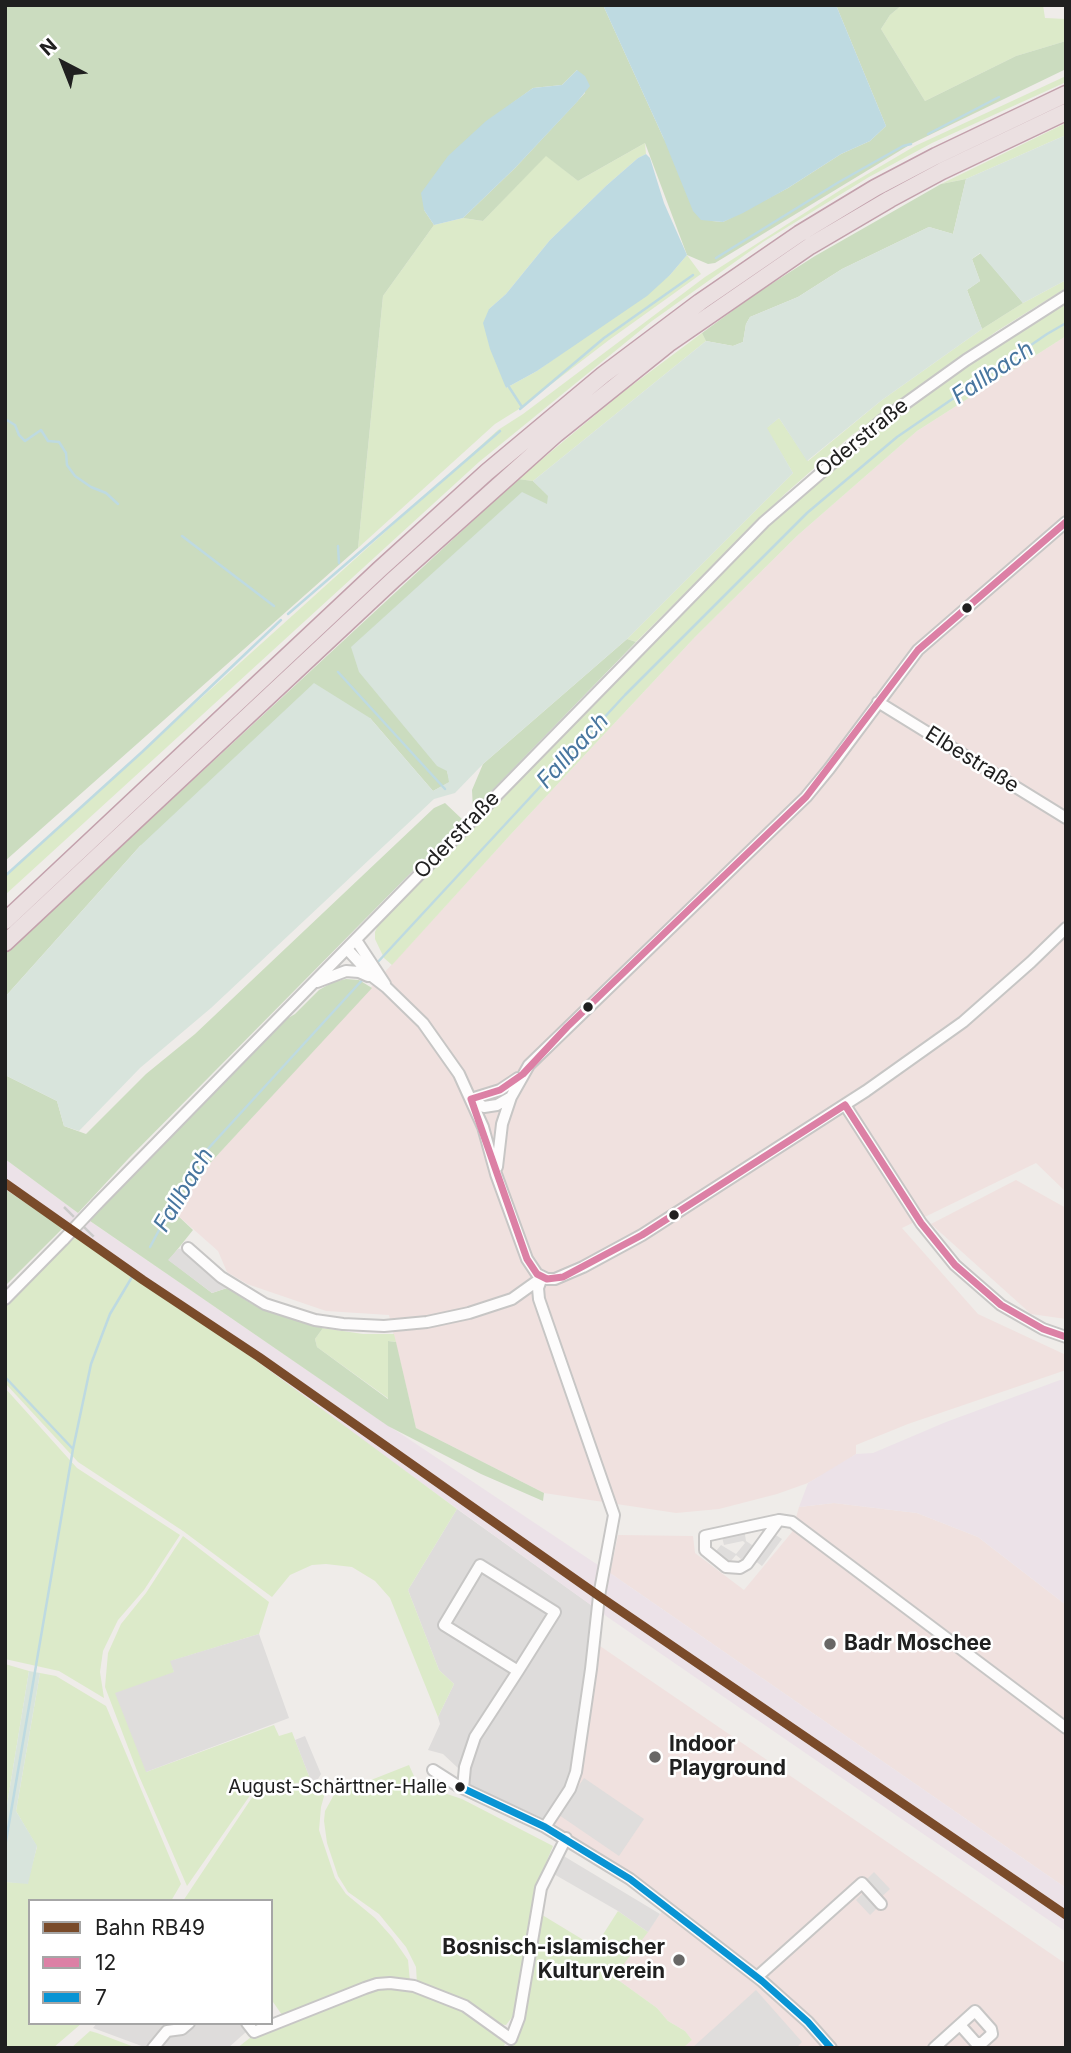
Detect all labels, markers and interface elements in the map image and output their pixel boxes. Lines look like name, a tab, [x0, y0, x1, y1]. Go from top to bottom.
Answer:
north arrow	[28, 28, 98, 98]
text: N	[36, 34, 62, 60]
water label: Fallbach	[947, 336, 1039, 410]
street label: Oderstraße	[811, 393, 913, 483]
unlabelled marker	[960, 601, 974, 615]
water label: Fallbach	[531, 708, 615, 794]
street label: Elbestraße	[921, 721, 1023, 799]
street label: Oderstraße	[409, 786, 505, 884]
unlabelled marker	[581, 1000, 595, 1014]
water label: Fallbach	[148, 1143, 220, 1237]
unlabelled marker	[667, 1208, 681, 1222]
place label: Badr Moschee	[844, 1631, 992, 1657]
marker: Badr Moschee	[822, 1636, 838, 1652]
place label: Indoor Playground	[669, 1732, 786, 1782]
marker: Indoor Playground	[647, 1749, 663, 1765]
place label: August-Schärttner-Halle	[228, 1776, 447, 1798]
marker: August-Schärttner-Halle	[453, 1780, 467, 1794]
legend	[28, 1899, 273, 2025]
text: Bahn RB49	[95, 1915, 205, 1940]
place label: Bosnisch-islamischer Kulturverein	[442, 1935, 665, 1985]
text: 12	[95, 1950, 116, 1975]
marker: Bosnisch-islamischer Kulturverein	[671, 1952, 687, 1968]
text: 7	[95, 1985, 107, 2010]

